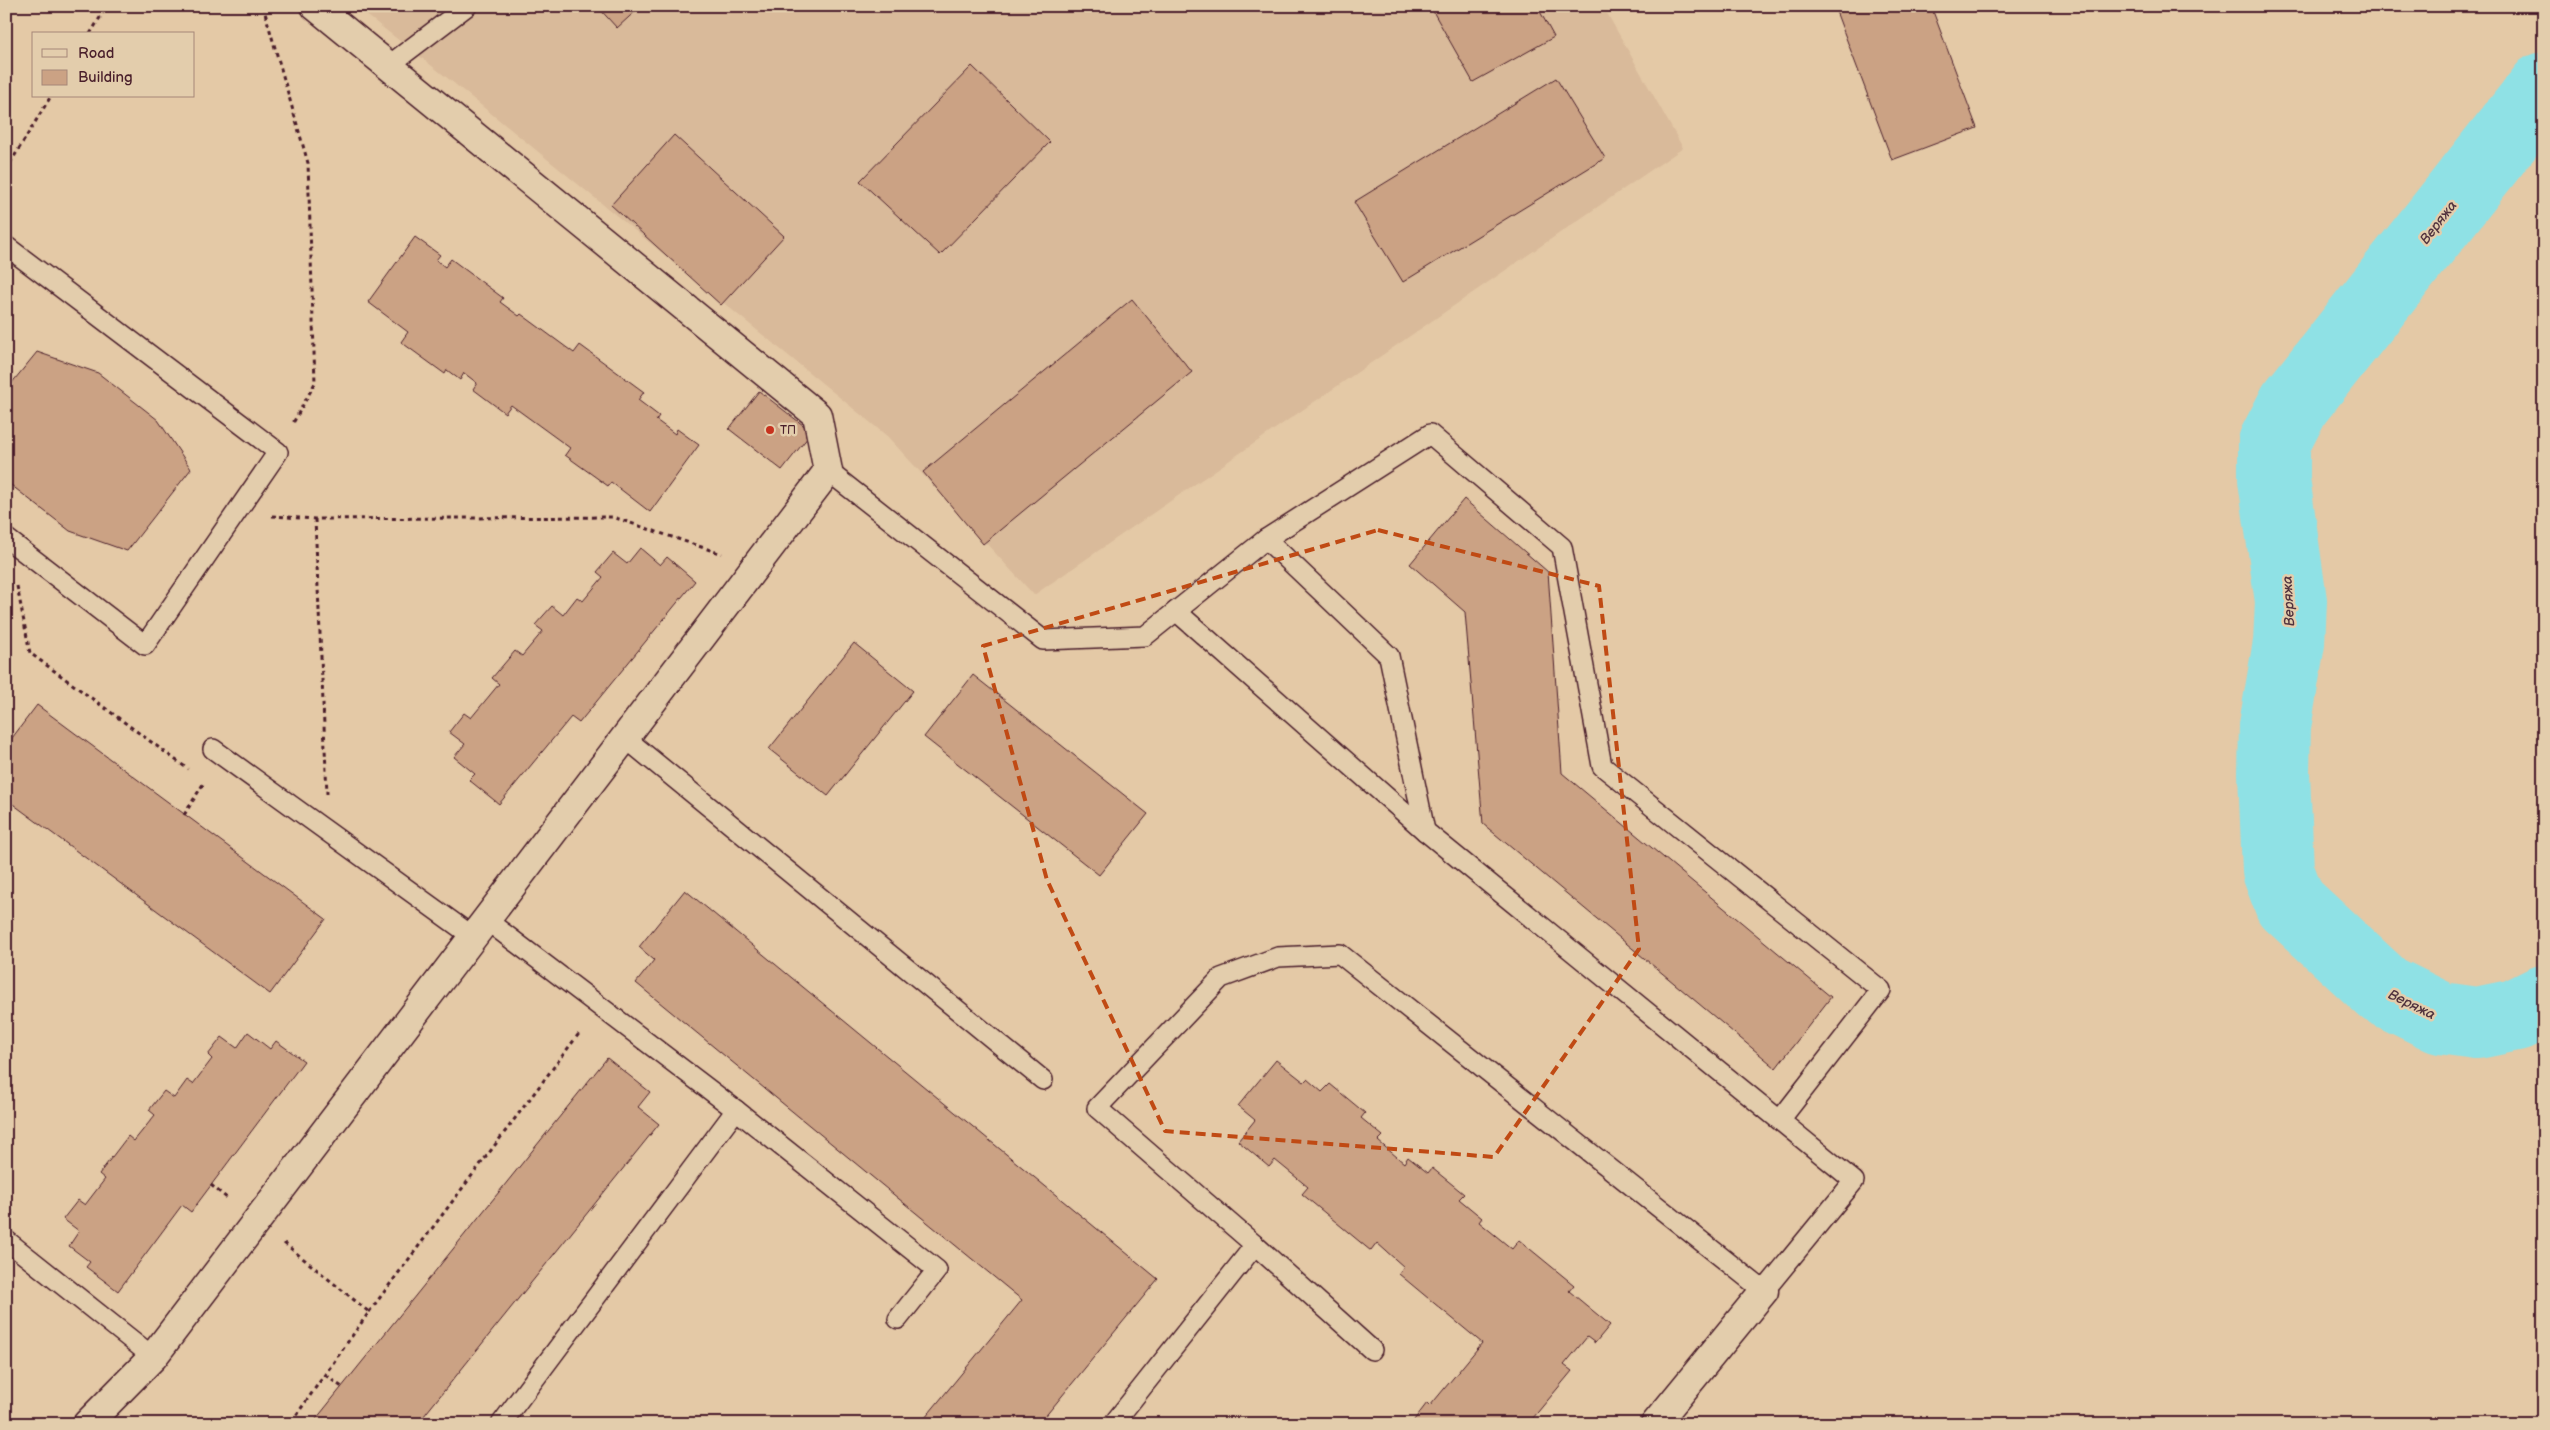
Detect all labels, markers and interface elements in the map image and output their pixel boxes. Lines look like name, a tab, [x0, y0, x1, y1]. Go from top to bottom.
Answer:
legend	[32, 32, 195, 98]
text: Road	[78, 44, 114, 63]
text: Building	[78, 68, 133, 87]
water label: Веряжа	[2416, 197, 2461, 247]
place label: ТП	[780, 423, 796, 438]
marker: ТП	[764, 424, 776, 436]
water label: Веряжа	[2279, 575, 2298, 627]
water label: Веряжа	[2385, 986, 2438, 1023]

